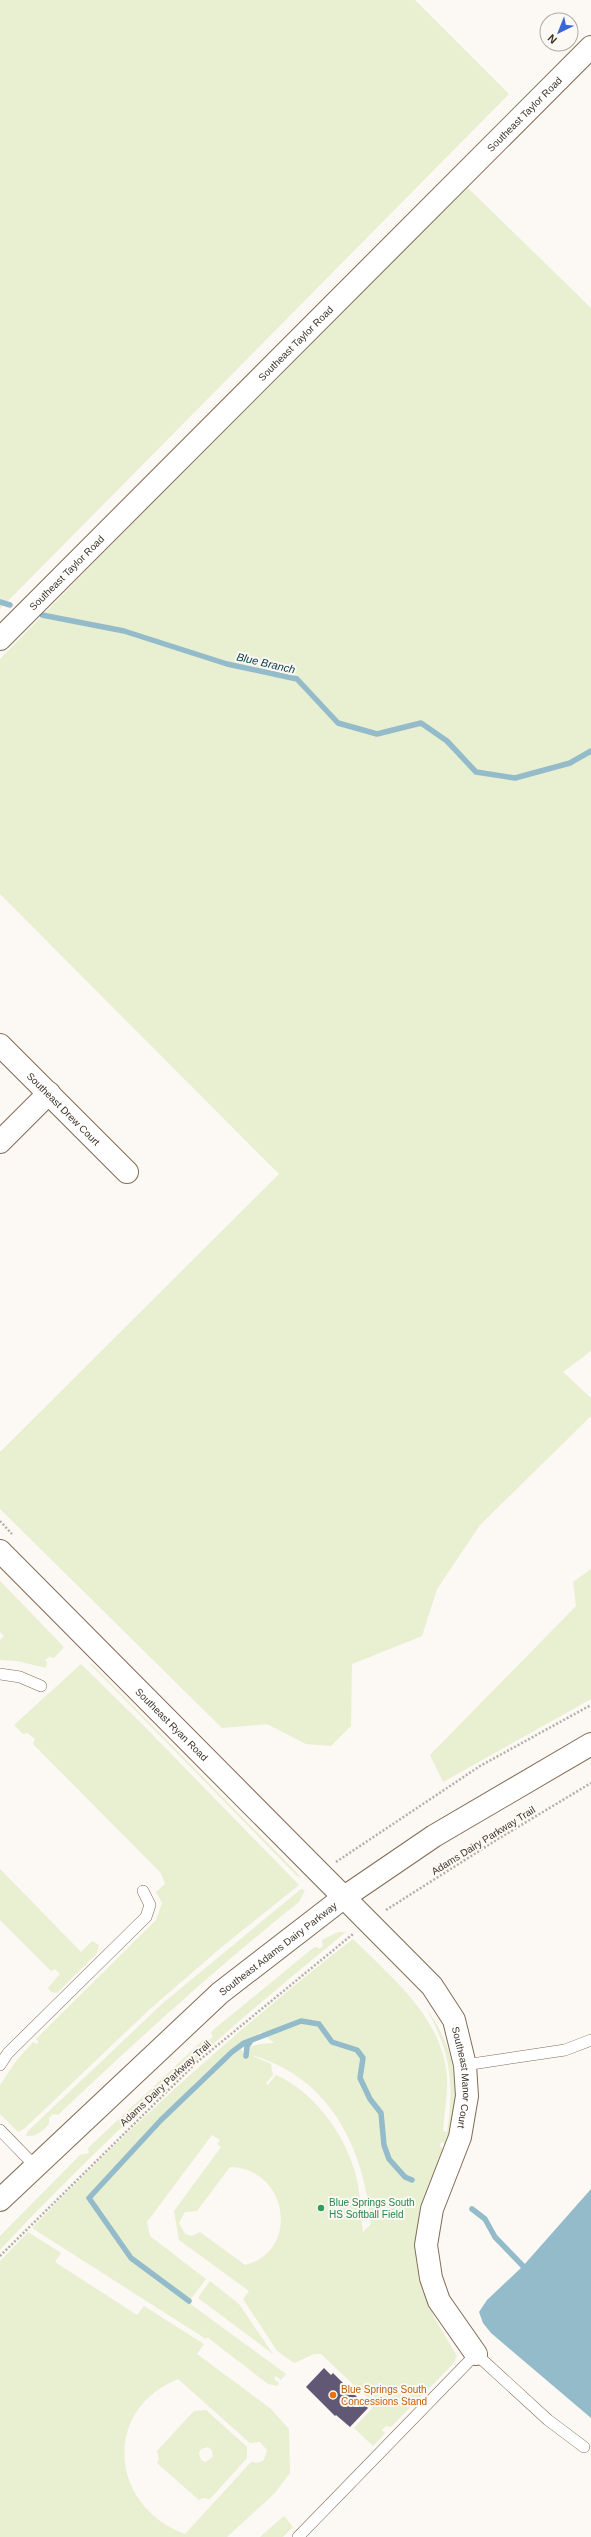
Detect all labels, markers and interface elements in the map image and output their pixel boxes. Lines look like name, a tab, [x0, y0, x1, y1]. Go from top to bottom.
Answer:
north arrow	[539, 12, 579, 52]
text: N	[545, 32, 559, 46]
street label: Southeast Taylor Road	[485, 75, 564, 154]
street label: Southeast Taylor Road	[256, 304, 335, 383]
street label: Southeast Taylor Road	[27, 533, 106, 612]
water label: Blue Branch	[235, 650, 297, 676]
street label: Southeast Drew Court	[25, 1070, 102, 1148]
street label: Southeast Ryan Road	[133, 1686, 210, 1763]
street label: Adams Dairy Parkway Trail	[429, 1804, 537, 1877]
street label: Southeast Adams Dairy Parkway	[217, 1900, 339, 1998]
street label: Southeast Manor Court	[450, 2025, 472, 2129]
street label: Adams Dairy Parkway Trail	[118, 2038, 213, 2128]
place label: Blue Springs South HS Softball Field	[329, 2197, 415, 2220]
marker: Blue Springs South HS Softball Field	[316, 2203, 326, 2213]
place label: Blue Springs South Concessions Stand	[341, 2384, 427, 2407]
marker: Blue Springs South Concessions Stand	[328, 2390, 338, 2400]

